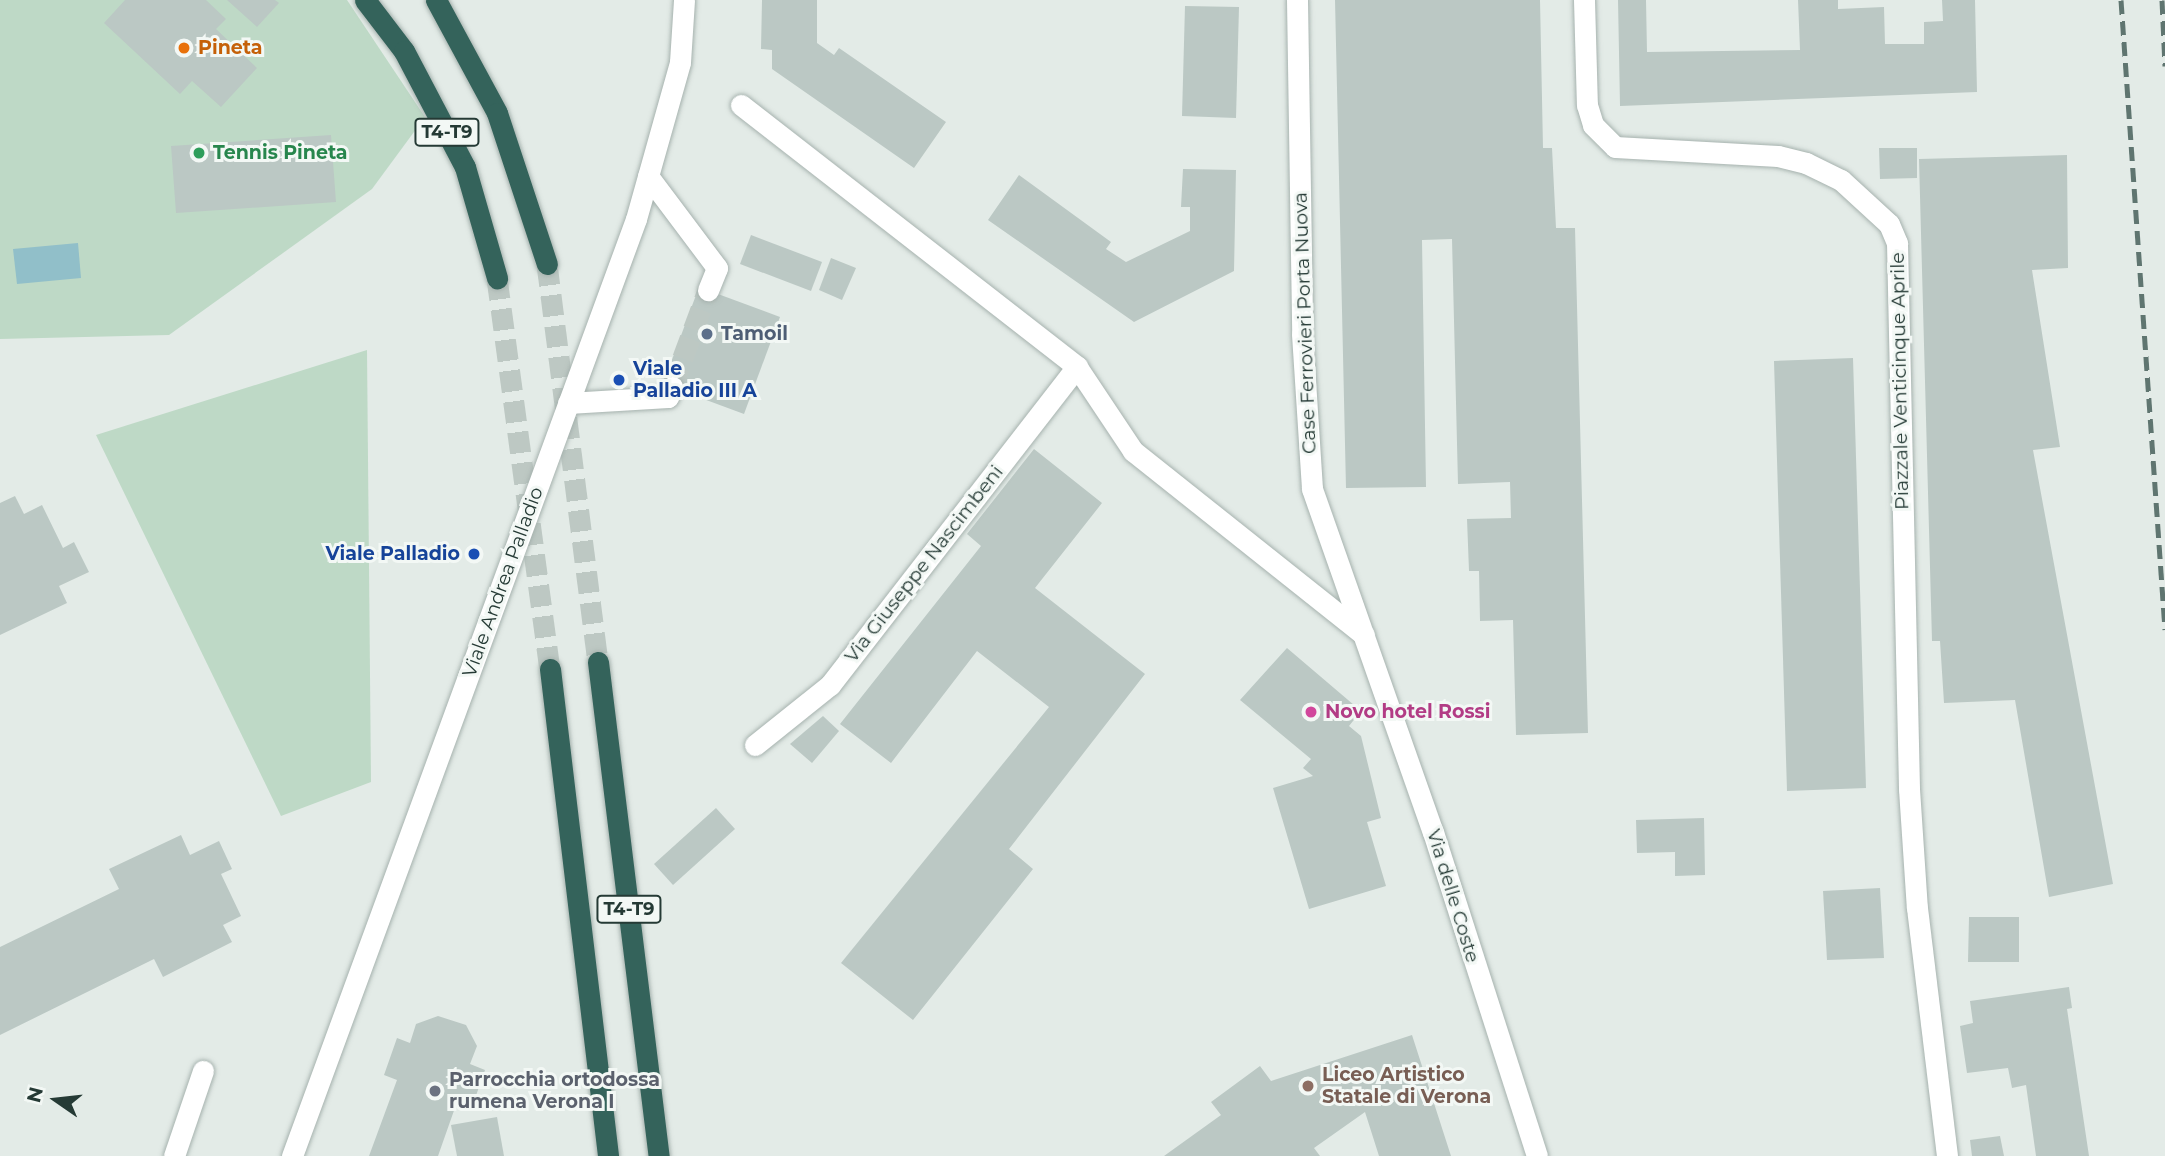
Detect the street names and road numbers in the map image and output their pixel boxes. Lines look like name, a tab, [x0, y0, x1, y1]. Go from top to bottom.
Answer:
road number: T4-T9	[414, 118, 480, 146]
street label: Case Ferrovieri Porta Nuova	[1289, 192, 1321, 454]
street label: Piazzale Venticinque Aprile	[1886, 252, 1914, 510]
street label: Via Giuseppe Nascimbeni	[840, 461, 1008, 667]
street label: Viale Andrea Palladio	[458, 484, 548, 680]
street label: Via delle Coste	[1422, 827, 1484, 965]
road number: T4-T9	[596, 894, 662, 924]

